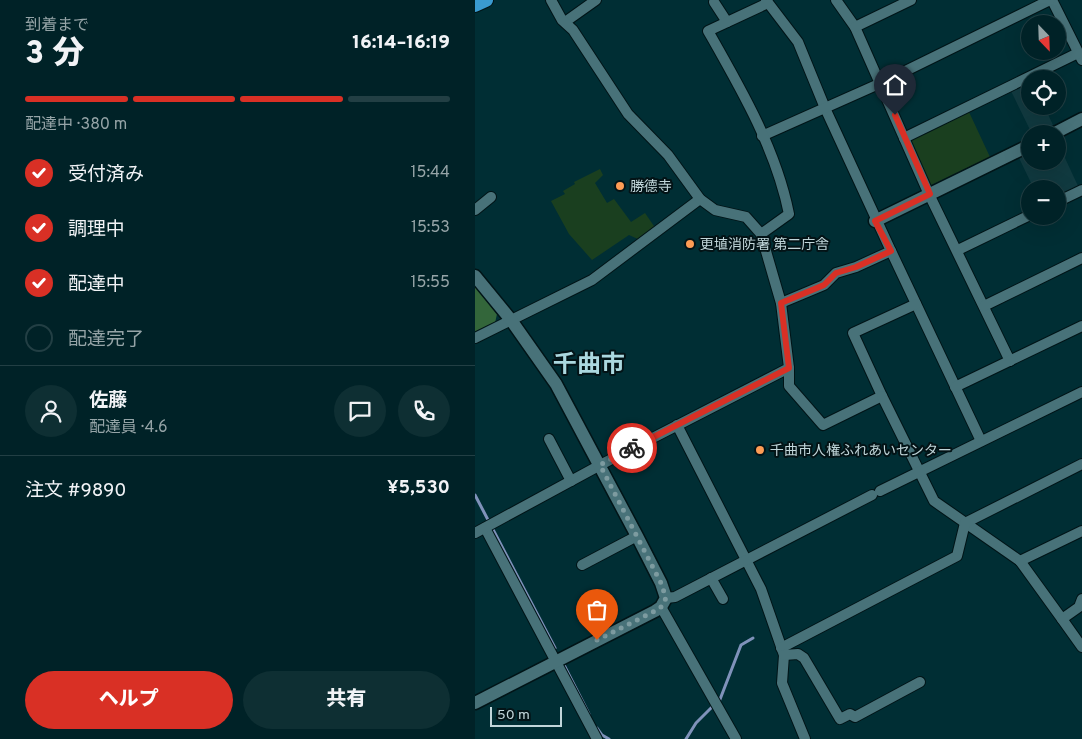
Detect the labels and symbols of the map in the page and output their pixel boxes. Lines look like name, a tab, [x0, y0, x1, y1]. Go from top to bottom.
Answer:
north arrow	[1021, 15, 1066, 60]
pin	[874, 64, 916, 115]
place label: 勝德寺	[630, 178, 672, 196]
marker: 勝德寺	[614, 180, 626, 192]
place label: 更埴消防署 第二庁舎	[700, 236, 829, 254]
marker: 更埴消防署 第二庁舎	[684, 238, 696, 250]
district label: 千曲市	[553, 351, 625, 381]
courier	[607, 423, 657, 473]
place label: 千曲市人権ふれあいセンター	[770, 442, 952, 460]
marker: 千曲市人権ふれあいセンター	[754, 444, 766, 456]
pin	[576, 589, 618, 640]
scale bar	[490, 704, 563, 727]

